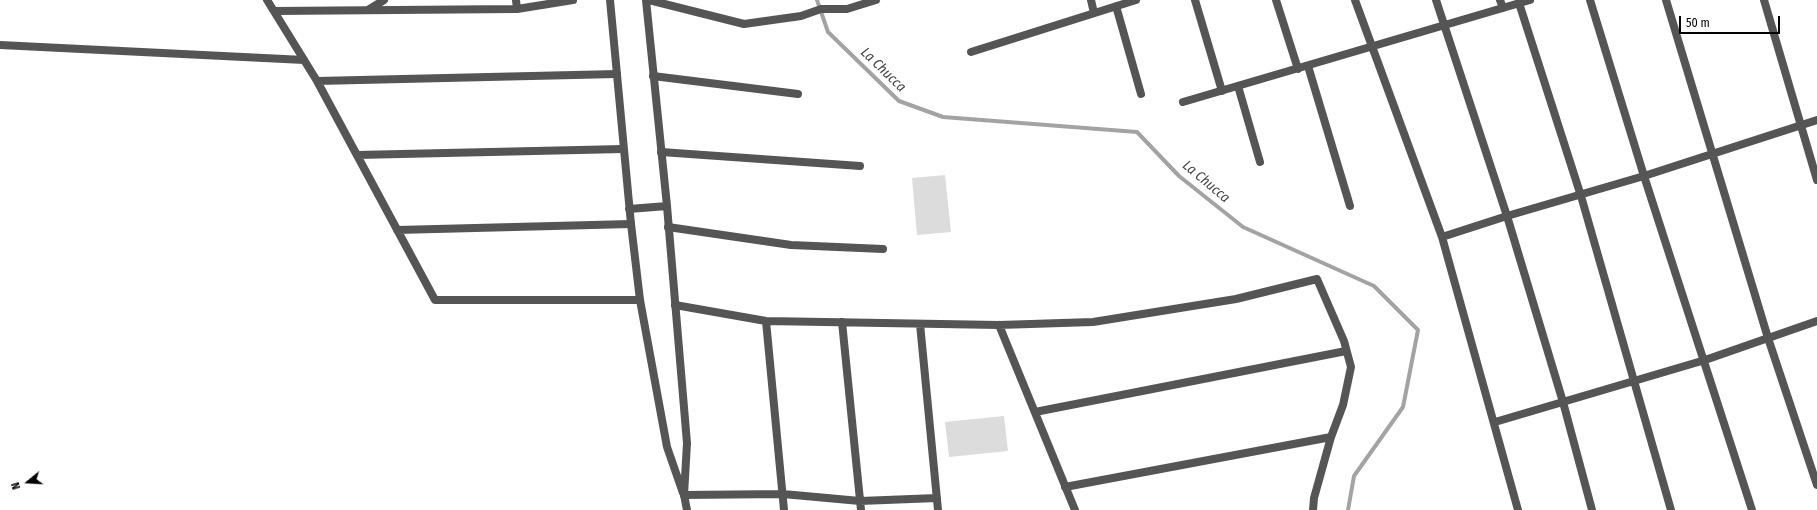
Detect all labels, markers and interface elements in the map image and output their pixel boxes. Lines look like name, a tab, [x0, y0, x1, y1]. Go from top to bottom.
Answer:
scale bar	[1681, 8, 1782, 34]
text: 50 m	[1686, 16, 1710, 30]
water label: La Chucca	[857, 44, 909, 96]
water label: La Chucca	[1179, 157, 1233, 207]
north arrow	[8, 462, 48, 502]
text: N	[9, 481, 23, 491]

